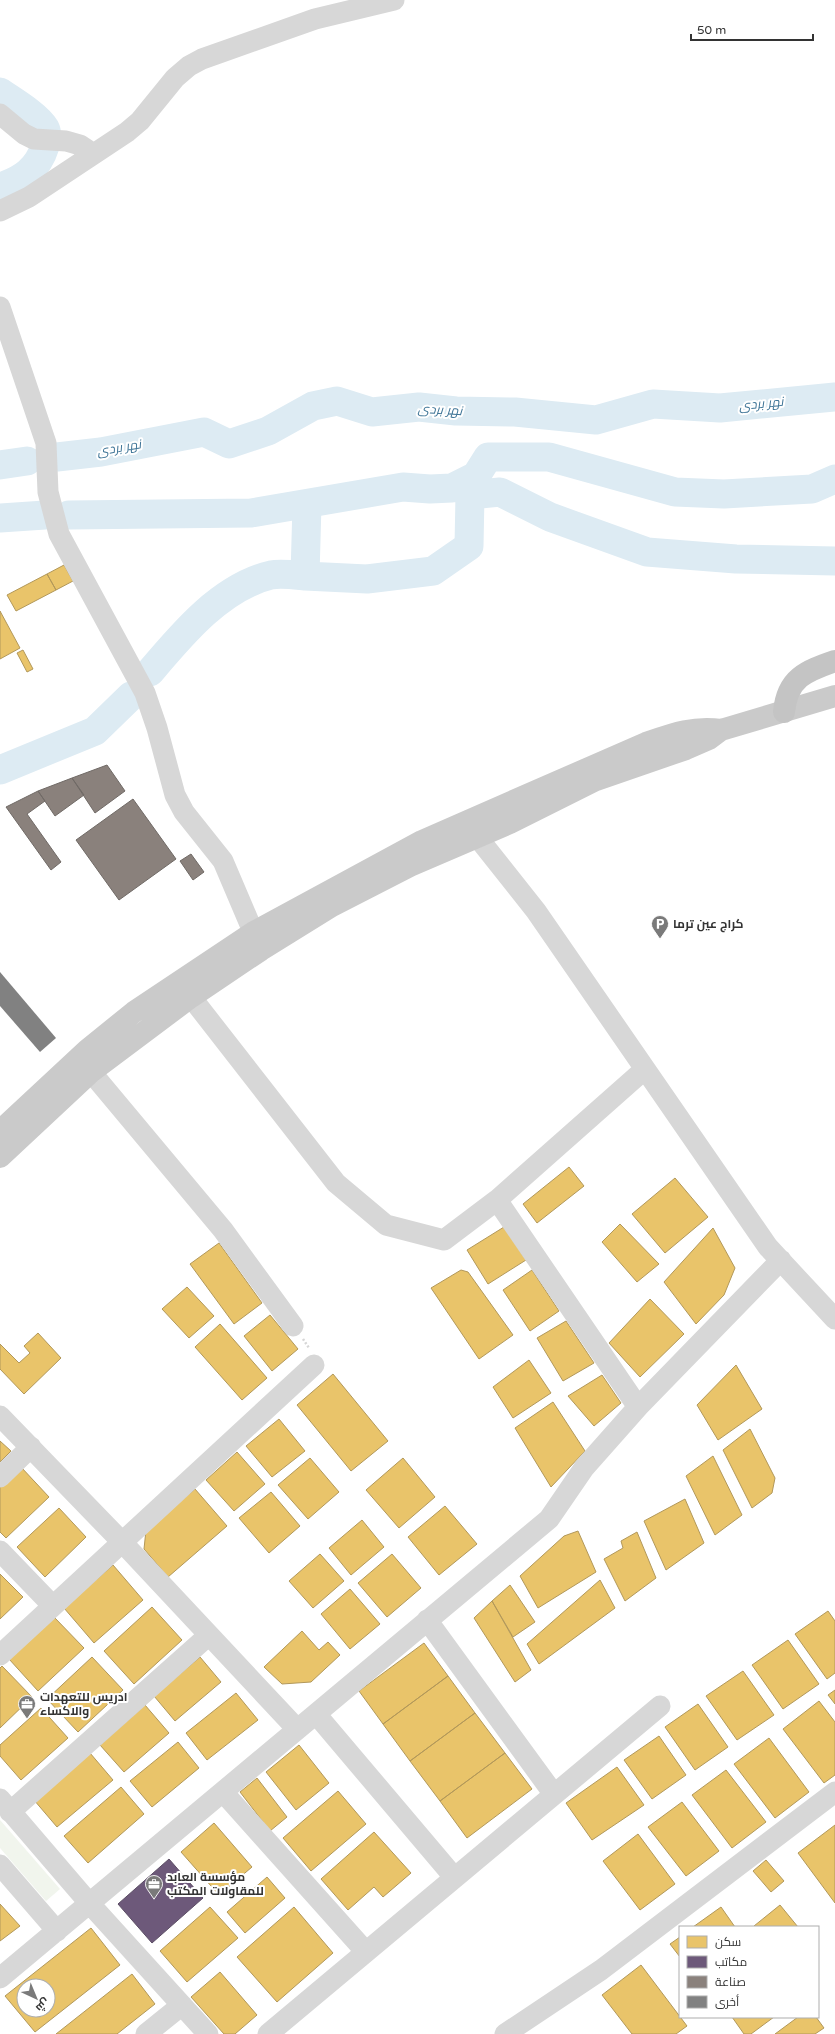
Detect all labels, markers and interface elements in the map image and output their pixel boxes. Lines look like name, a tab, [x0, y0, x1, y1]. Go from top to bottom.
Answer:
scale bar	[691, 16, 813, 42]
text: 50 m	[697, 23, 726, 37]
water label: نهر بردى	[738, 394, 786, 414]
water label: نهر بردى	[417, 401, 464, 419]
water label: نهر بردى	[96, 436, 144, 460]
parking icon: كراج عين ترما	[650, 914, 670, 939]
place label: كراج عين ترما	[673, 917, 743, 933]
place label: ادريس للتعهدات والاكساء	[40, 1690, 127, 1719]
office icon: ادريس للتعهدات والاكساء	[17, 1694, 37, 1719]
place label: مؤسسة العابد للمقاولات المكتب	[167, 1870, 264, 1899]
office icon: مؤسسة العابد للمقاولات المكتب	[144, 1874, 164, 1899]
legend	[679, 1926, 819, 2018]
text: سكن	[715, 1935, 741, 1949]
text: مكاتب	[715, 1955, 747, 1969]
text: صناعة	[715, 1975, 746, 1989]
north arrow	[16, 1978, 56, 2018]
text: أخرى	[715, 1994, 739, 2009]
text: ش	[33, 1995, 52, 2014]

